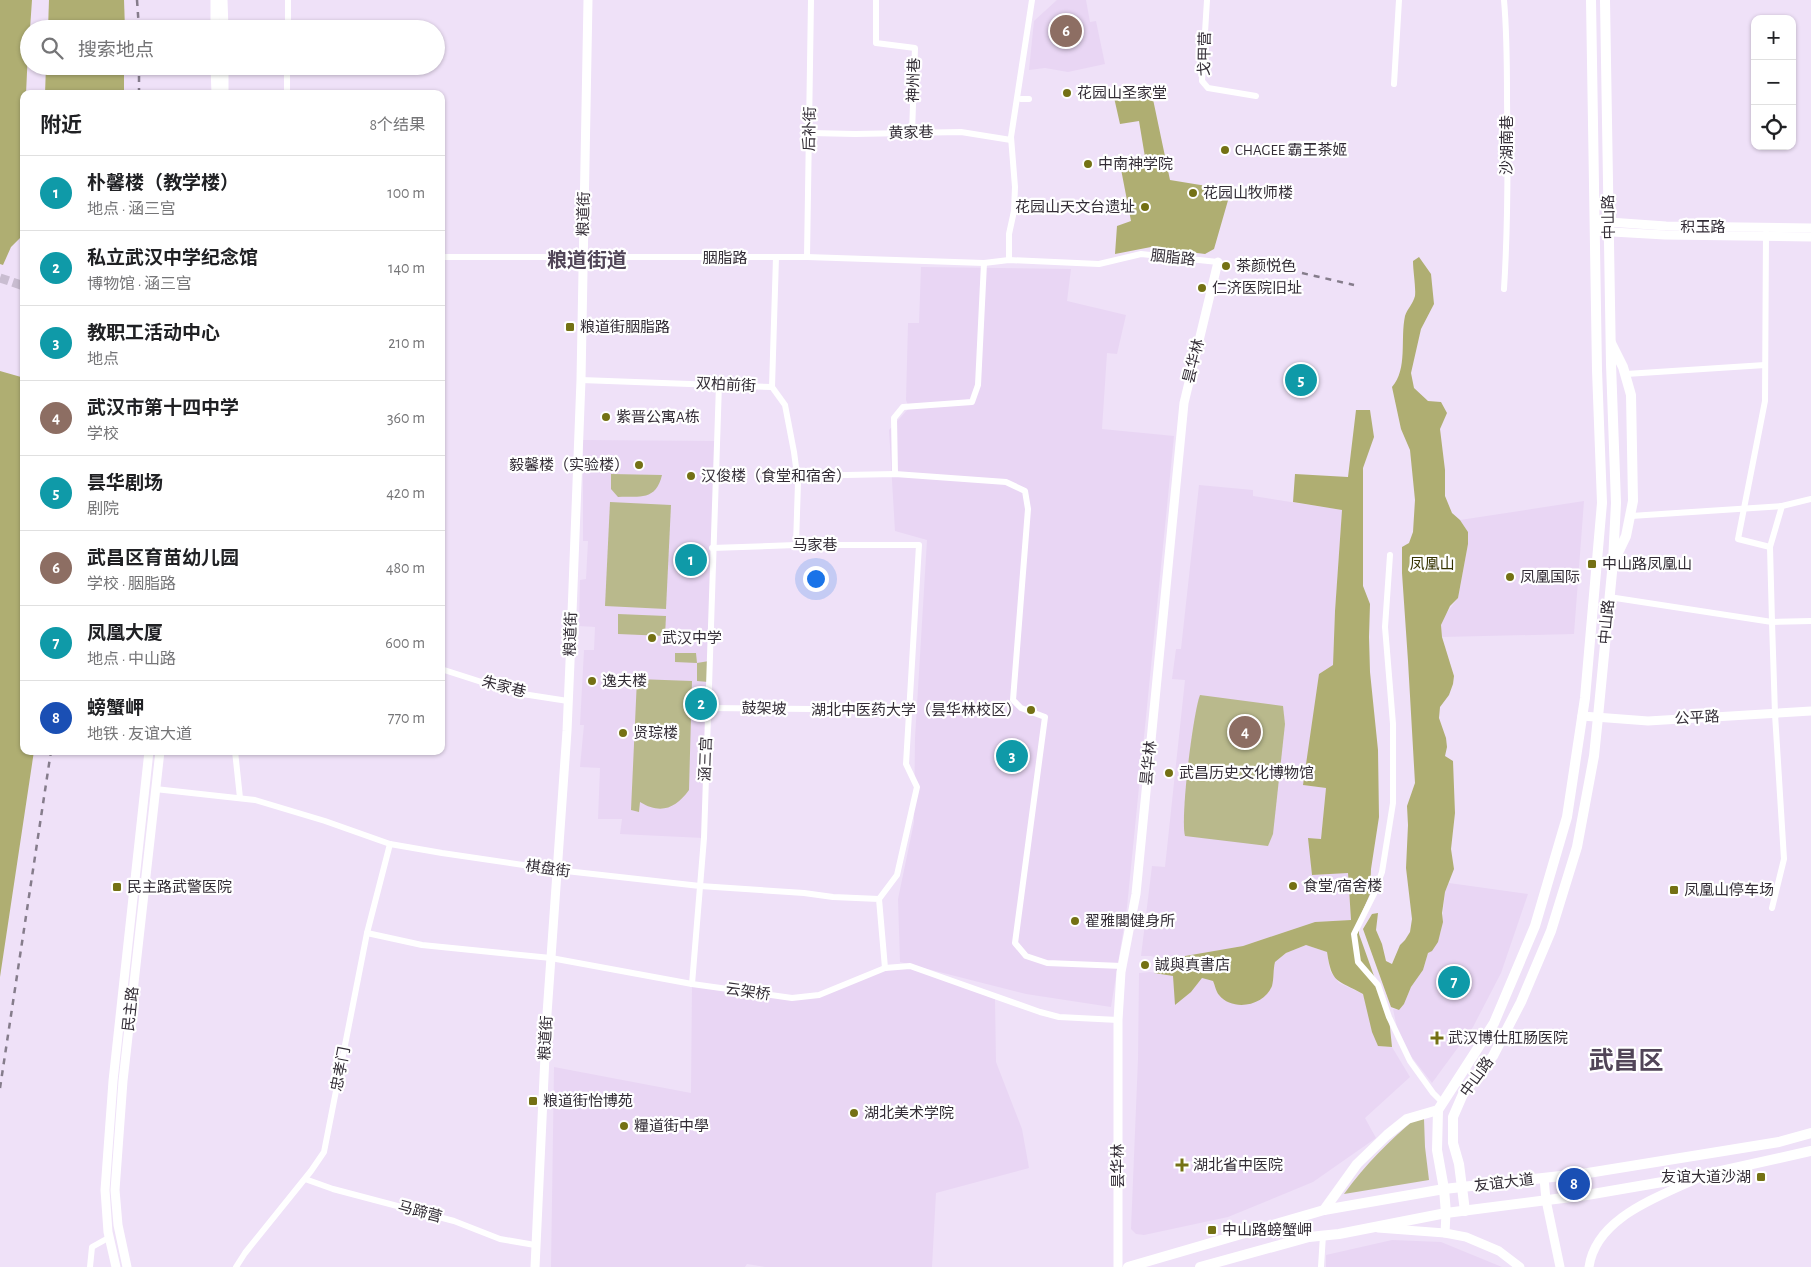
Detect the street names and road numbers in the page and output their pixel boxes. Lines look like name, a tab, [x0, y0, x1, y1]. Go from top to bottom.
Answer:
street label: 戈甲营	[1196, 31, 1213, 77]
street label: 神州巷	[904, 57, 922, 103]
street label: 后补街	[801, 106, 818, 152]
street label: 沙湖南巷	[1499, 115, 1515, 175]
street label: 黄家巷	[888, 124, 934, 141]
street label: 粮道街	[574, 191, 592, 237]
street label: 中山路	[1600, 194, 1617, 240]
street label: 积玉路	[1680, 219, 1726, 235]
street label: 胭脂路	[1150, 247, 1196, 268]
street label: 胭脂路	[702, 250, 748, 266]
street label: 昙华林	[1179, 337, 1207, 385]
street label: 双柏前街	[696, 375, 756, 394]
street label: 马家巷	[792, 537, 838, 553]
street label: 中山路	[1597, 599, 1616, 645]
street label: 粮道街	[561, 611, 579, 657]
street label: 朱家巷	[480, 673, 528, 700]
street label: 鼓架坡	[741, 700, 787, 717]
street label: 公平路	[1674, 708, 1720, 727]
street label: 涵三宫	[697, 736, 714, 782]
street label: 昙华林	[1137, 740, 1159, 786]
street label: 棋盘街	[525, 857, 571, 880]
street label: 云架桥	[725, 980, 771, 1003]
street label: 民主路	[120, 986, 141, 1032]
street label: 粮道街	[535, 1015, 555, 1061]
street label: 忠孝门	[328, 1045, 353, 1093]
street label: 中山路	[1457, 1054, 1496, 1100]
street label: 昙华林	[1109, 1143, 1126, 1189]
street label: 友谊大道	[1473, 1171, 1535, 1194]
street label: 马蹄营	[396, 1198, 444, 1225]

